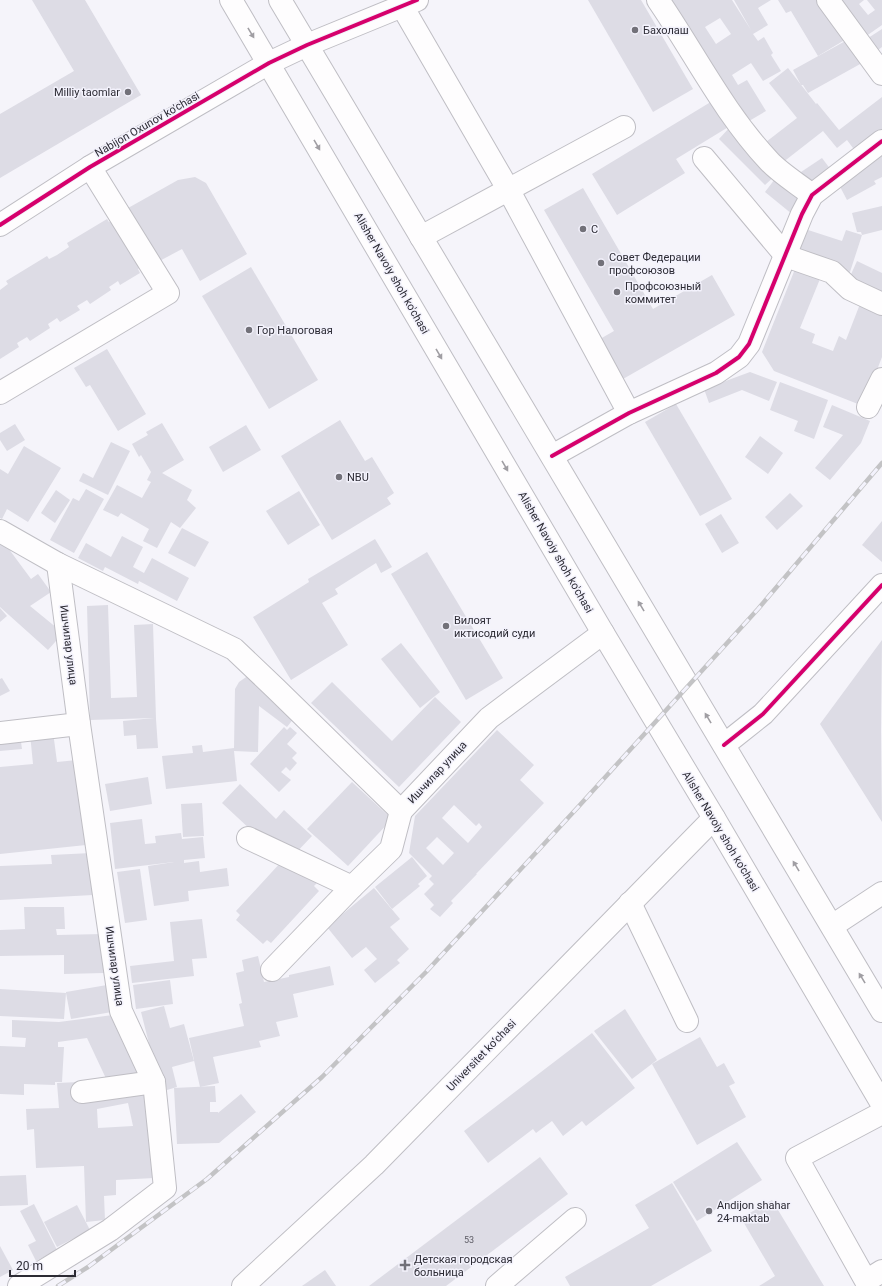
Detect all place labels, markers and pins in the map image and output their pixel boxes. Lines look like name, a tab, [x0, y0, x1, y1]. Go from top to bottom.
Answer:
place label: Бахолаш	[643, 24, 689, 37]
marker: Бахолаш	[630, 25, 640, 35]
place label: Milliy taomlar	[54, 86, 120, 99]
marker: Milliy taomlar	[123, 87, 133, 97]
place label: С	[591, 223, 598, 236]
marker: С	[578, 224, 588, 234]
place label: Совет Федерации профсоюзов	[609, 251, 701, 277]
marker: Совет Федерации профсоюзов	[596, 258, 606, 268]
place label: Профсоюзный коммитет	[625, 280, 701, 306]
marker: Профсоюзный коммитет	[612, 287, 622, 297]
place label: Гор Налоговая	[257, 324, 333, 337]
marker: Гор Налоговая	[244, 325, 254, 335]
place label: NBU	[347, 471, 369, 484]
marker: NBU	[334, 472, 344, 482]
place label: Вилоят иктисодий суди	[454, 614, 535, 640]
marker: Вилоят иктисодий суди	[441, 621, 451, 631]
place label: Andijon shahar 24-maktab	[717, 1199, 791, 1225]
marker: Andijon shahar 24-maktab	[704, 1206, 714, 1216]
place label: Детская городская больница	[414, 1253, 513, 1279]
marker: Детская городская больница	[399, 1259, 411, 1271]

